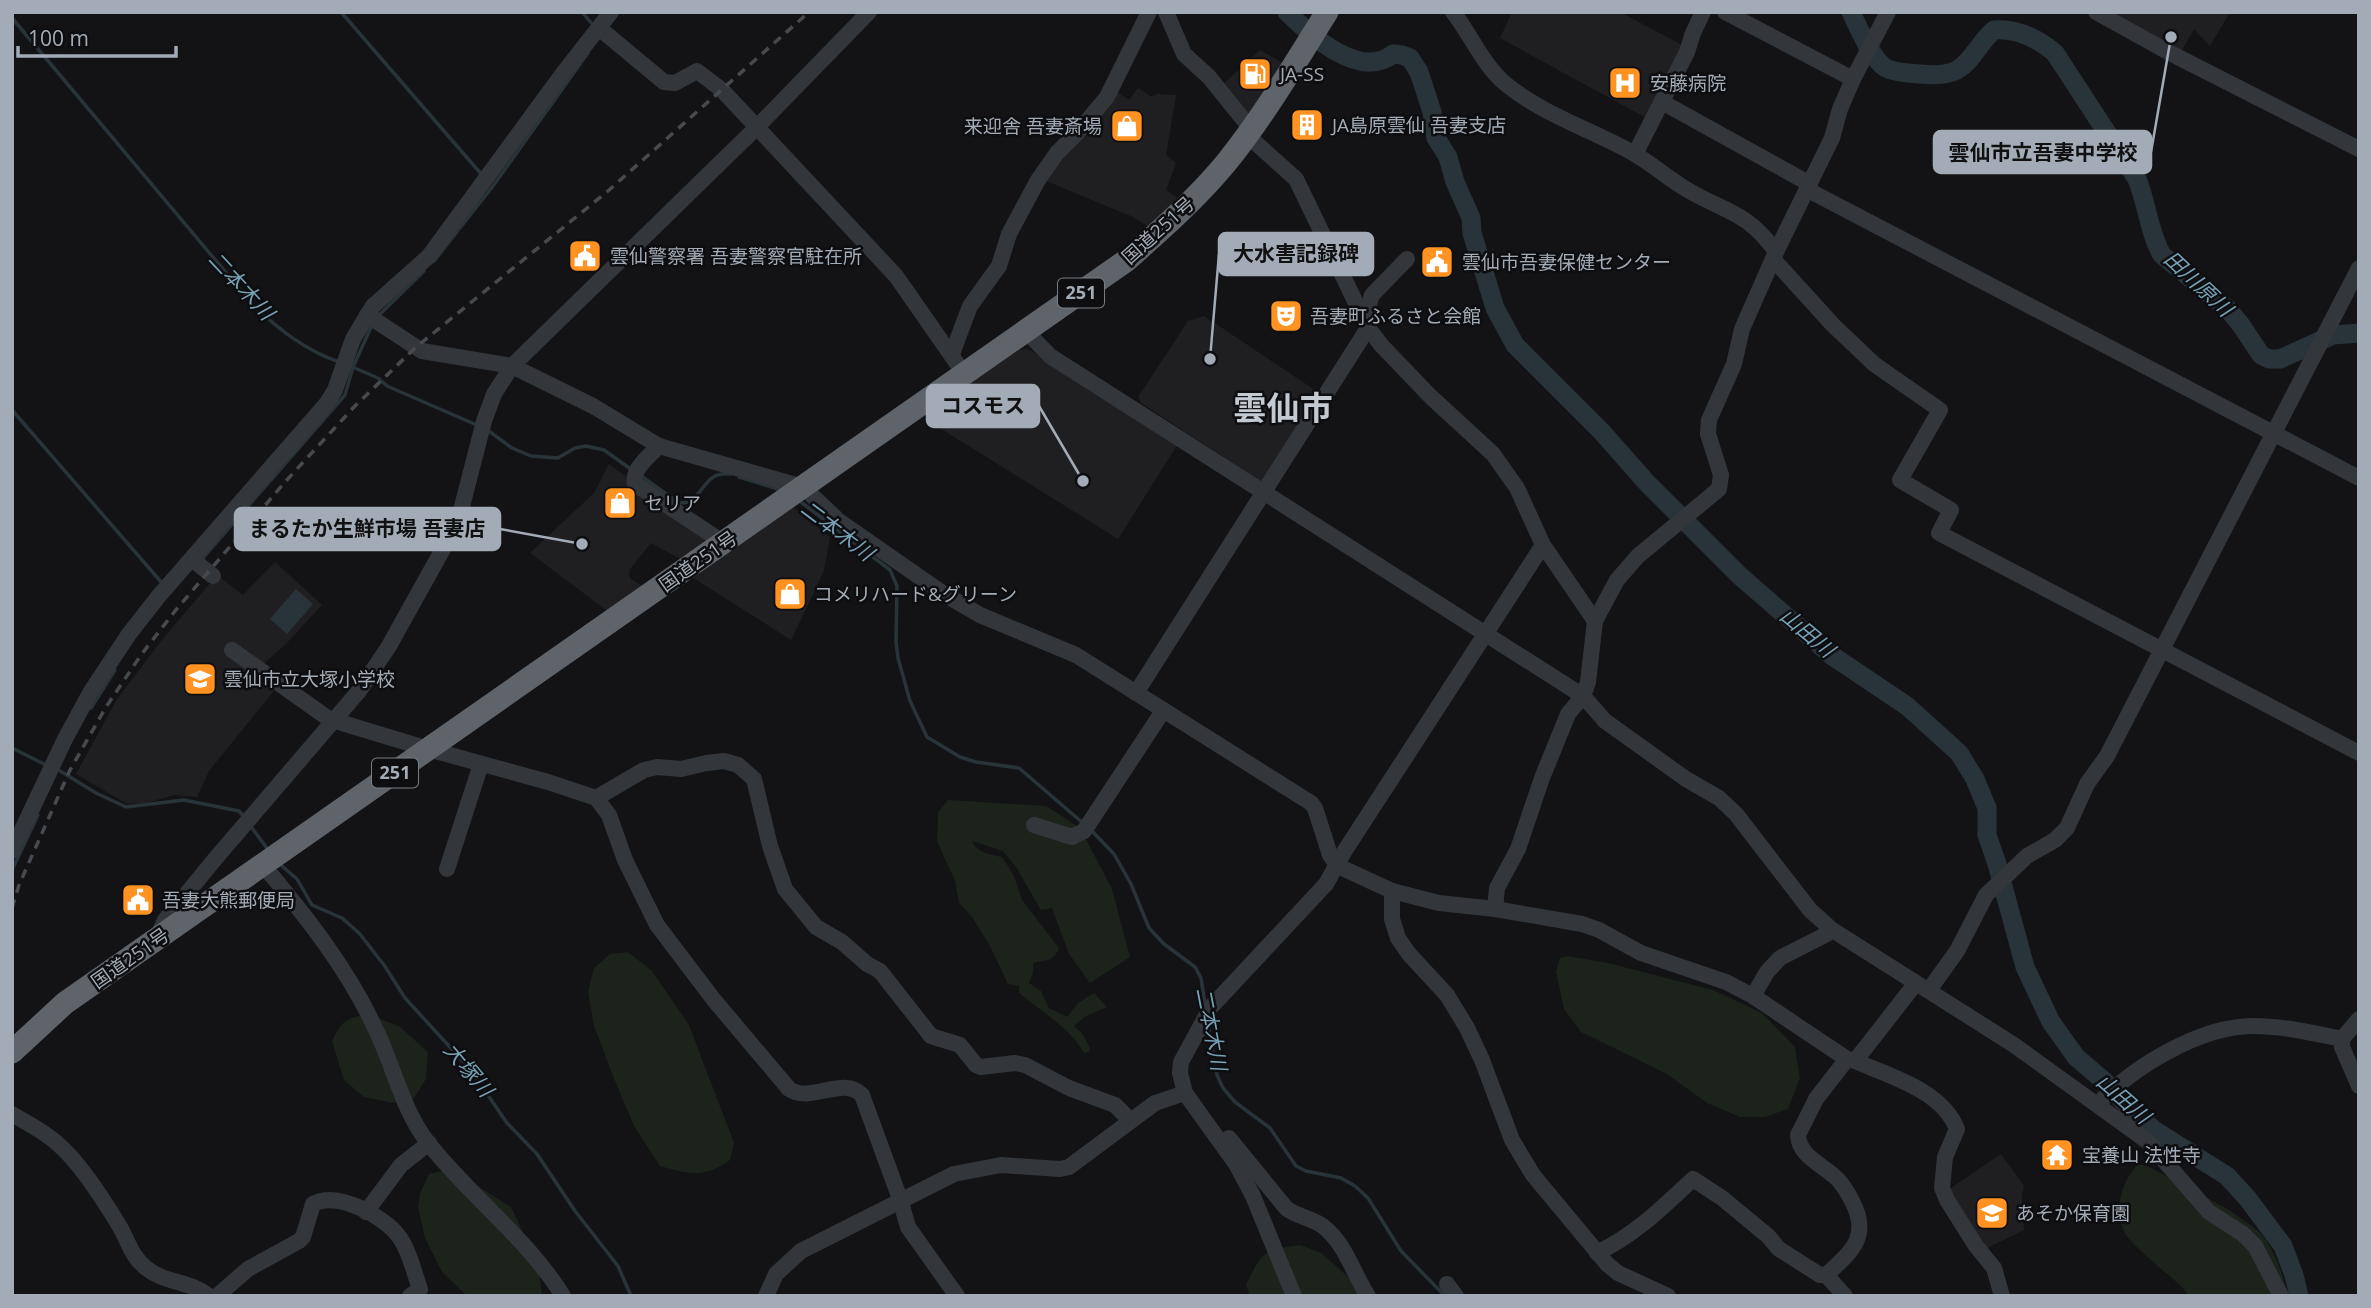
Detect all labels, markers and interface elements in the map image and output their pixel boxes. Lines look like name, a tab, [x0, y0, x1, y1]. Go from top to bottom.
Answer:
scale bar	[18, 14, 175, 58]
text: 100 m	[28, 24, 89, 52]
fuel station icon: JA-SS	[1236, 55, 1274, 93]
place label: JA-SS	[1278, 61, 1324, 87]
hospital icon: 安藤病院	[1606, 64, 1644, 102]
place label: 安藤病院	[1650, 70, 1726, 96]
building icon: JA島原雲仙 吾妻支店	[1288, 106, 1326, 144]
shop icon: 来迎舎 吾妻斎場	[1108, 107, 1146, 145]
place label: JA島原雲仙 吾妻支店	[1330, 112, 1506, 138]
place label: 来迎舎 吾妻斎場	[964, 113, 1102, 139]
callout: 雲仙市立吾妻中学校	[1934, 131, 2151, 173]
text: 雲仙市立吾妻中学校	[1949, 138, 2138, 166]
street label: 国道251号	[1116, 190, 1200, 270]
callout: 大水害記録碑	[1219, 233, 1373, 275]
public building icon: 雲仙警察署 吾妻警察官駐在所	[566, 237, 604, 275]
text: 大水害記録碑	[1233, 239, 1359, 267]
place label: 雲仙警察署 吾妻警察官駐在所	[610, 243, 862, 269]
public building icon: 雲仙市吾妻保健センター	[1418, 243, 1456, 281]
water label: 田川原川	[2158, 244, 2240, 324]
water label: 二本木川	[203, 245, 282, 327]
place label: 雲仙市吾妻保健センター	[1462, 249, 1671, 275]
road number: 251	[1058, 278, 1104, 307]
theatre icon: 吾妻町ふるさと会館	[1267, 297, 1305, 335]
place label: 吾妻町ふるさと会館	[1310, 303, 1481, 329]
callout: コスモス	[927, 385, 1039, 427]
district label: 雲仙市	[1234, 385, 1333, 430]
text: コスモス	[941, 391, 1025, 419]
shop icon: セリア	[601, 484, 639, 522]
place label: セリア	[644, 490, 701, 516]
water label: 二本木川	[796, 494, 881, 568]
callout: まるたか生鮮市場 吾妻店	[235, 508, 500, 550]
text: まるたか生鮮市場 吾妻店	[249, 514, 485, 542]
street label: 国道251号	[654, 525, 742, 597]
shop icon: コメリハード&グリーン	[771, 575, 809, 613]
place label: コメリハード&グリーン	[814, 581, 1017, 607]
water label: 山田川	[1775, 601, 1842, 664]
school or university icon: 雲仙市立大塚小学校	[181, 660, 219, 698]
place label: 雲仙市立大塚小学校	[224, 666, 395, 692]
road number: 251	[372, 758, 418, 788]
public building icon: 吾妻大熊郵便局	[119, 881, 157, 919]
place label: 吾妻大熊郵便局	[162, 887, 295, 913]
street label: 国道251号	[86, 922, 174, 994]
water label: 二本木川	[1190, 985, 1234, 1075]
water label: 大塚川	[438, 1036, 501, 1104]
water label: 山田川	[2091, 1067, 2158, 1131]
temple icon: 宝養山 法性寺	[2038, 1136, 2076, 1174]
place label: 宝養山 法性寺	[2082, 1142, 2201, 1168]
school or university icon: あそか保育園	[1973, 1194, 2011, 1232]
place label: あそか保育園	[2016, 1200, 2130, 1226]

